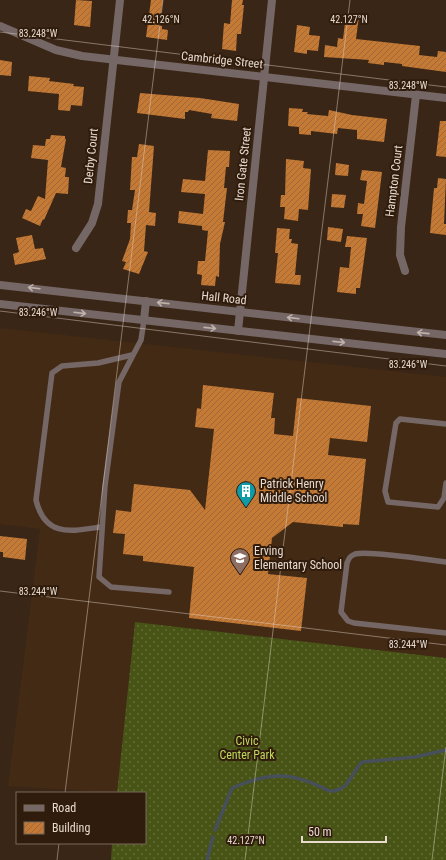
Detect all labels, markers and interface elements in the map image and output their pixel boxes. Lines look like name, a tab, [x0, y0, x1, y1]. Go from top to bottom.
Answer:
text: 42.126°N	[142, 14, 180, 25]
text: 42.127°N	[330, 14, 368, 25]
text: 83.248°W	[19, 28, 58, 39]
street label: Cambridge Street	[180, 49, 264, 71]
text: 83.248°W	[389, 80, 428, 91]
street label: Iron Gate Street	[232, 126, 254, 202]
street label: Derby Court	[81, 127, 101, 185]
street label: Hampton Court	[383, 144, 405, 218]
one-way arrow	[28, 285, 41, 292]
street label: Hall Road	[201, 289, 247, 307]
one-way arrow	[157, 299, 170, 307]
text: 83.246°W	[19, 307, 58, 318]
one-way arrow	[74, 309, 87, 317]
one-way arrow	[287, 314, 300, 322]
one-way arrow	[203, 324, 216, 331]
one-way arrow	[417, 329, 430, 336]
one-way arrow	[332, 338, 345, 346]
text: 83.246°W	[389, 359, 428, 370]
place label: Patrick Henry Middle School	[260, 477, 327, 505]
building icon: Patrick Henry Middle School	[235, 480, 257, 508]
place label: Erving Elementary School	[254, 544, 342, 572]
school or university icon: Erving Elementary School	[229, 547, 251, 575]
text: 83.244°W	[19, 586, 58, 597]
text: 83.244°W	[389, 639, 428, 650]
park label: Civic Center Park	[219, 734, 275, 762]
legend	[16, 792, 146, 844]
text: Road	[52, 801, 76, 815]
scale bar	[302, 818, 386, 844]
text: Building	[52, 821, 90, 835]
text: 50 m	[308, 825, 332, 839]
text: 42.127°N	[227, 835, 265, 846]

